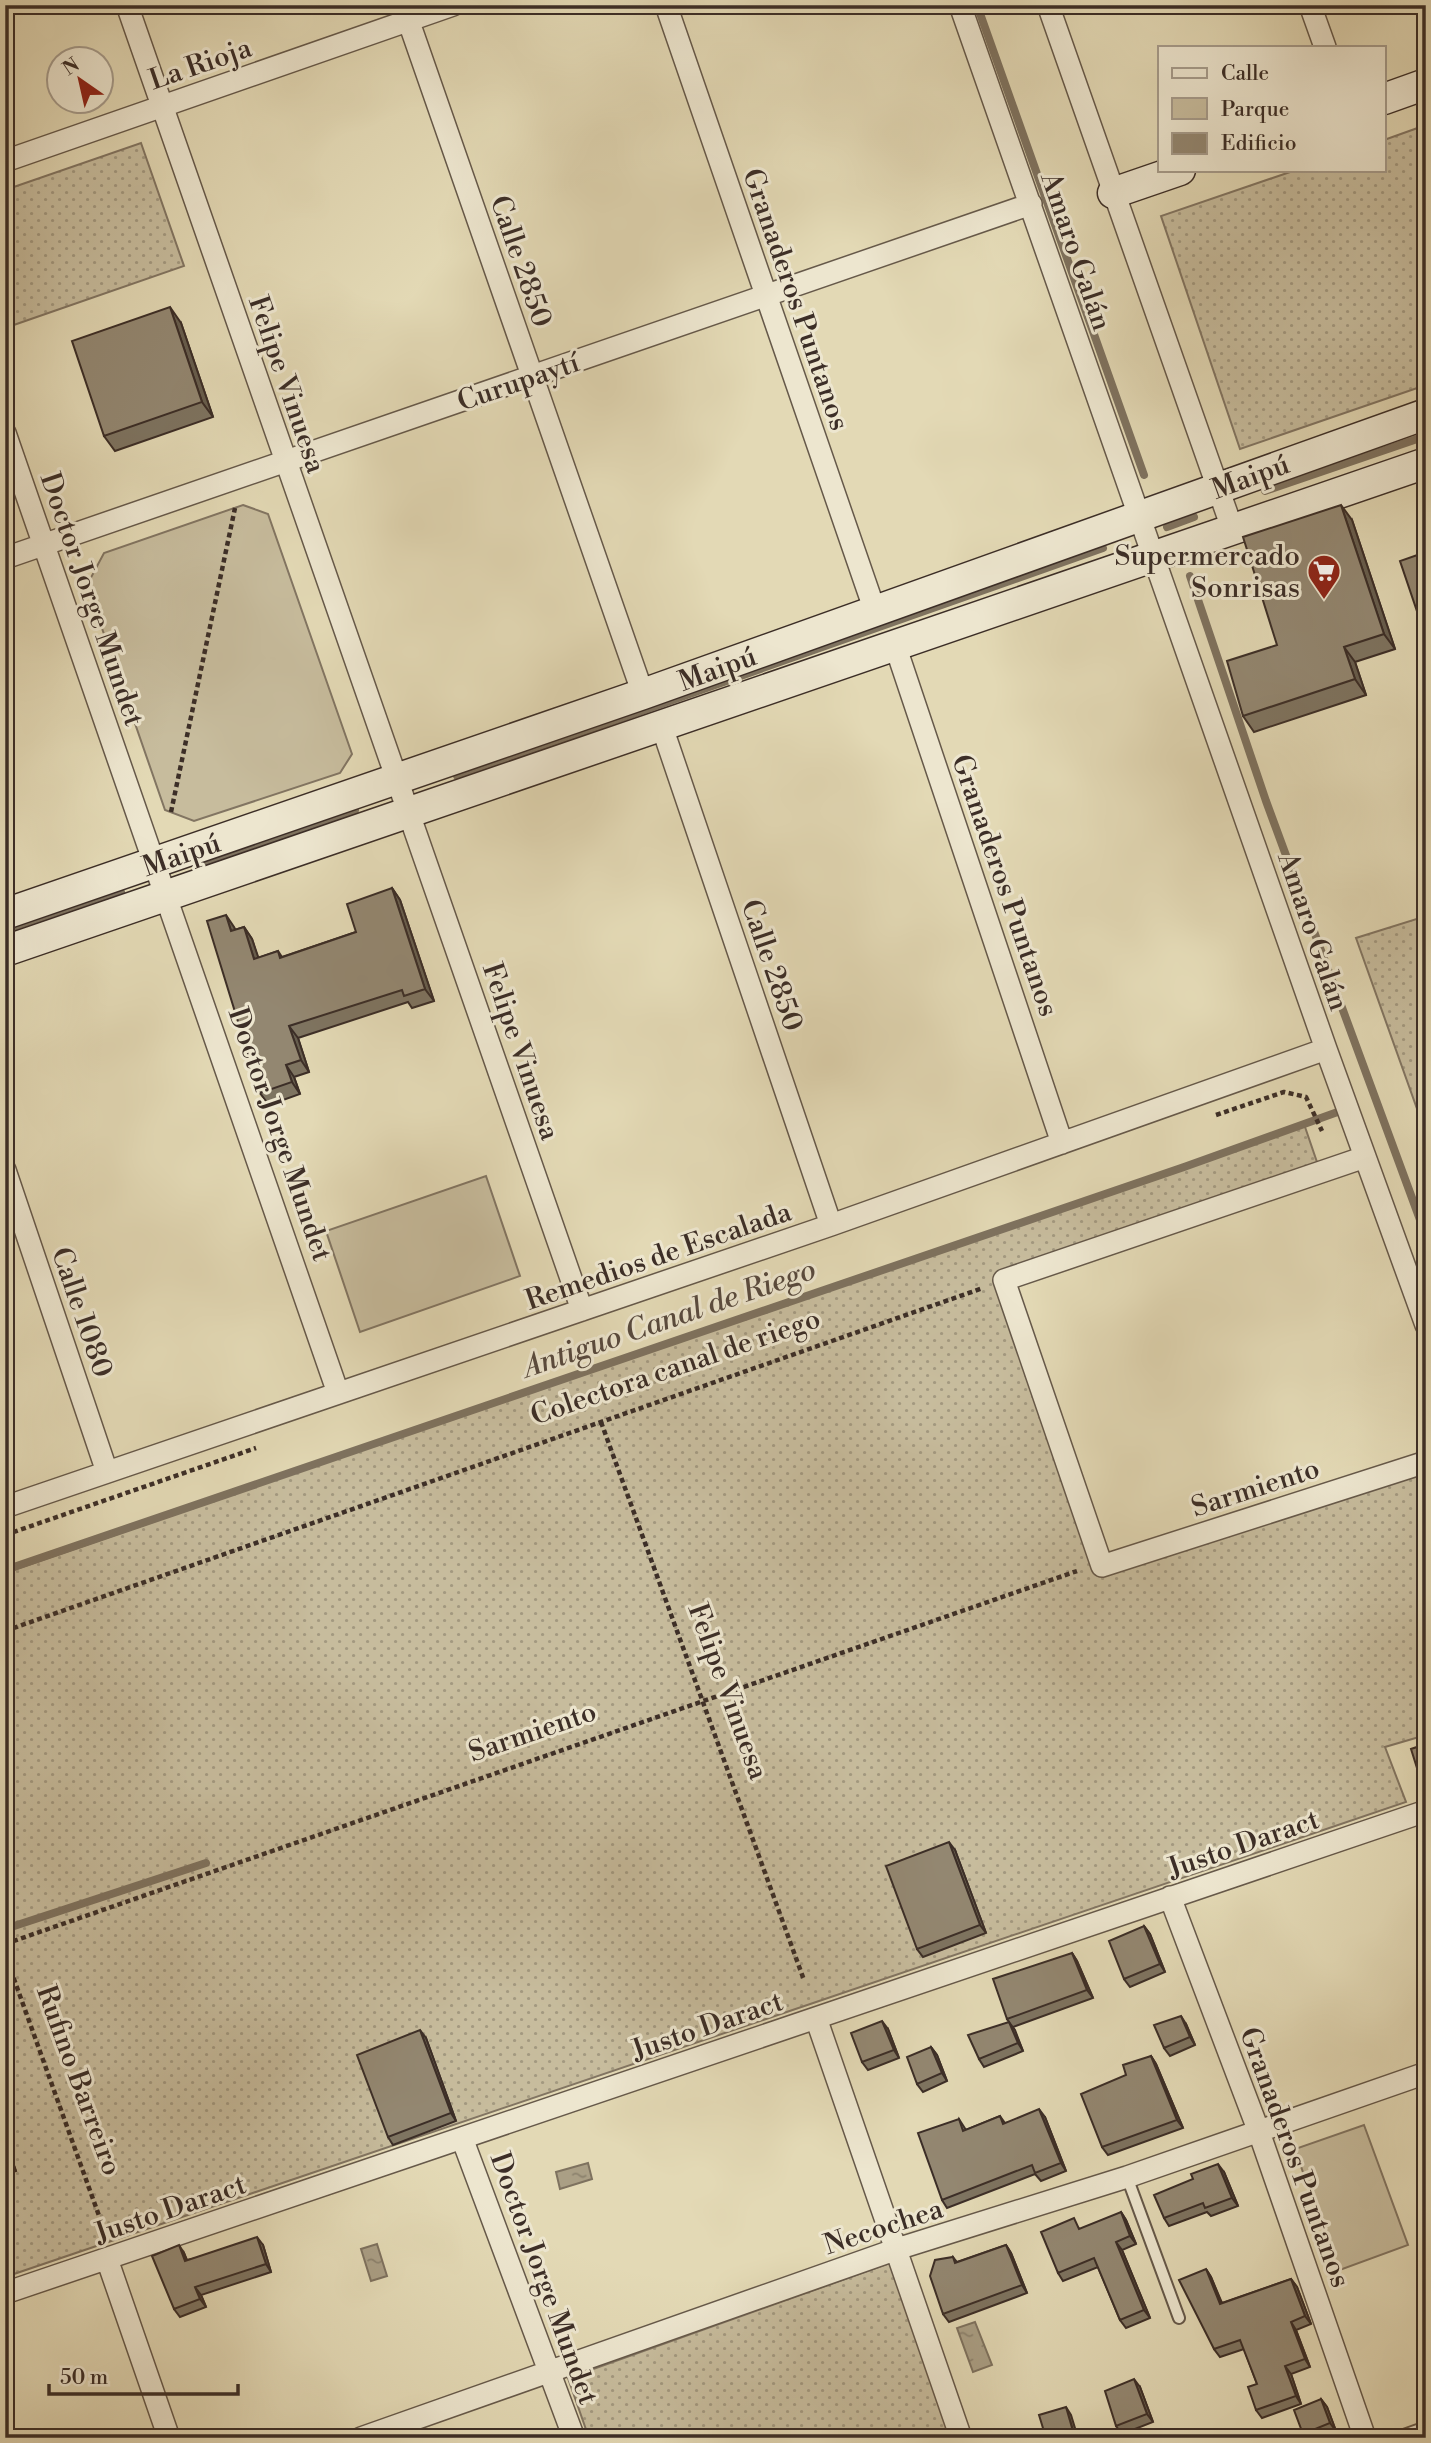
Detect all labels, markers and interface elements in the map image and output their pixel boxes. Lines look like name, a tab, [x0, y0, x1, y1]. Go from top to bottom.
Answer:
street label: La Rioja	[145, 30, 257, 98]
north arrow	[46, 46, 116, 116]
legend	[1158, 46, 1386, 172]
text: N	[58, 53, 84, 81]
text: Calle	[1221, 61, 1269, 87]
text: Parque	[1221, 97, 1289, 123]
text: Edificio	[1221, 131, 1297, 157]
street label: Granaderos Puntanos	[734, 164, 857, 435]
street label: Amaro Galán	[1032, 167, 1119, 336]
street label: Calle 2850	[482, 191, 559, 332]
street label: Felipe Vinuesa	[240, 291, 334, 479]
street label: Curupaytí	[453, 345, 586, 420]
street label: Maipú	[1207, 447, 1294, 508]
street label: Doctor Jorge Mundet	[32, 468, 151, 731]
place label: Supermercado Sonrisas	[1115, 539, 1300, 606]
supermarket icon: Supermercado Sonrisas	[1305, 552, 1343, 601]
street label: Maipú	[674, 639, 761, 700]
street label: Granaderos Puntanos	[943, 750, 1066, 1021]
street label: Maipú	[138, 826, 225, 885]
street label: Amaro Galán	[1269, 847, 1356, 1016]
street label: Calle 2850	[733, 895, 810, 1036]
street label: Felipe Vinuesa	[474, 958, 568, 1146]
street label: Doctor Jorge Mundet	[220, 1003, 339, 1266]
street label: Remedios de Escalada	[521, 1194, 797, 1318]
street label: Calle 1080	[43, 1243, 120, 1382]
water label: Antiguo Canal de Riego	[515, 1251, 821, 1388]
street label: Colectora canal de riego	[526, 1301, 825, 1433]
street label: Sarmiento	[1187, 1451, 1324, 1526]
street label: Felipe Vinuesa	[679, 1599, 776, 1785]
street label: Sarmiento	[464, 1694, 601, 1771]
street label: Justo Daract	[1162, 1802, 1324, 1887]
street label: Rufino Barreiro	[28, 1981, 129, 2180]
street label: Justo Daract	[626, 1984, 788, 2069]
street label: Granaderos Puntanos	[1231, 2023, 1358, 2292]
street label: Doctor Jorge Mundet	[482, 2148, 606, 2409]
street label: Justo Daract	[89, 2167, 251, 2252]
street label: Necochea	[819, 2191, 948, 2263]
scale bar	[49, 2352, 238, 2396]
text: 50 m	[60, 2365, 108, 2391]

